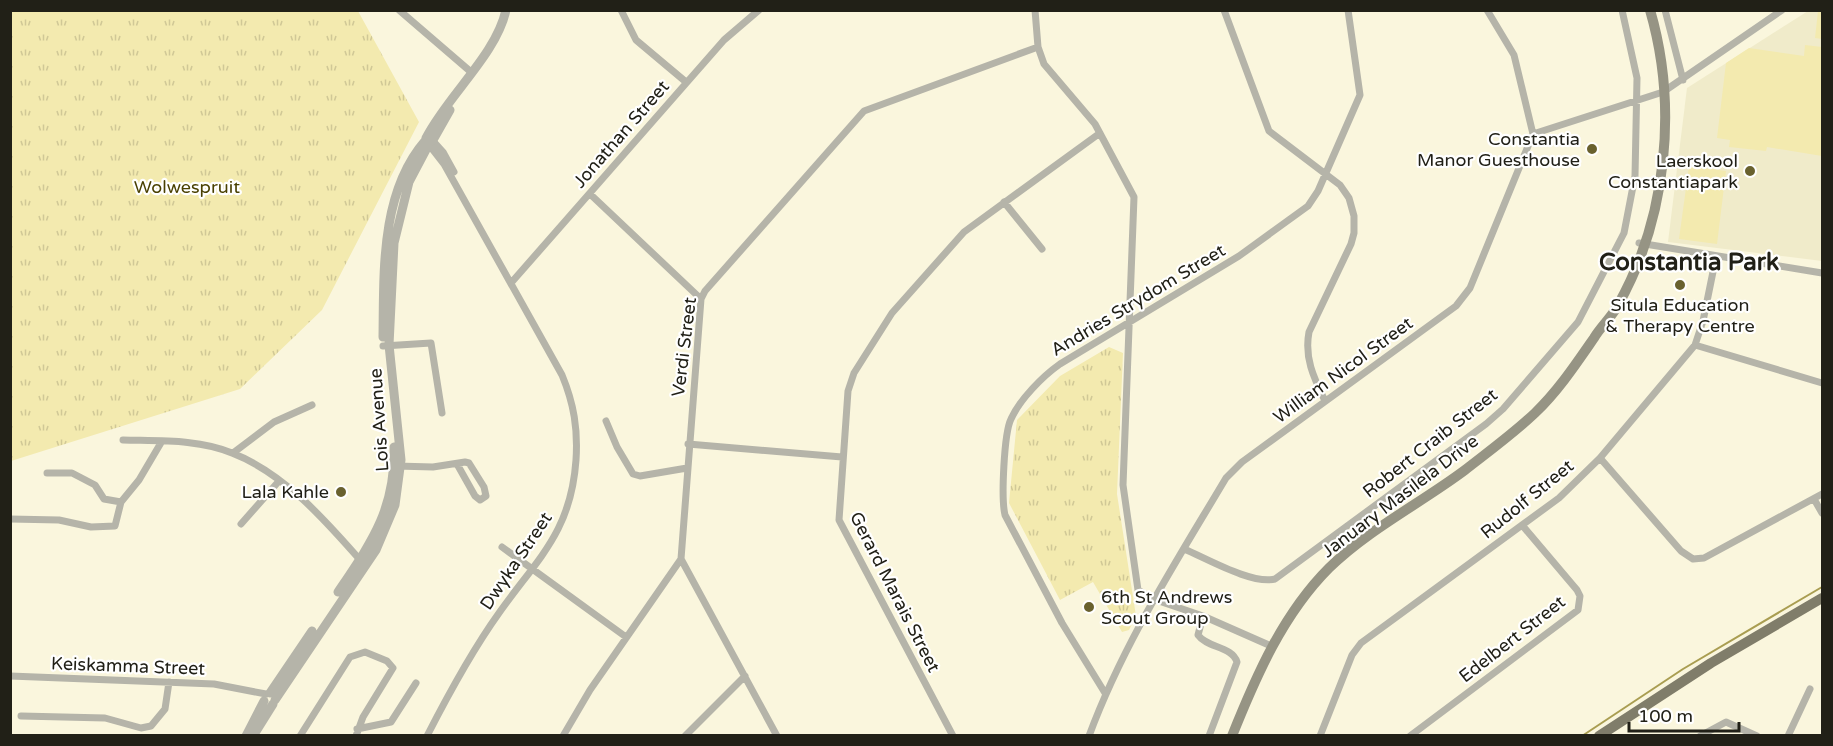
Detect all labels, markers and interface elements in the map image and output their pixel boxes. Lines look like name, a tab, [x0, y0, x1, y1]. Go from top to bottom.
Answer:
street label: Jonathan Street	[568, 76, 674, 192]
place label: Constantia Manor Guesthouse	[1417, 128, 1580, 171]
marker: Constantia Manor Guesthouse	[1585, 142, 1599, 156]
place label: Laerskool Constantiapark	[1608, 150, 1738, 193]
marker: Laerskool Constantiapark	[1743, 164, 1757, 178]
park label: Wolwespruit	[134, 176, 240, 198]
street label: Andries Strydom Street	[1047, 239, 1229, 361]
district label: Constantia Park	[1599, 248, 1779, 277]
marker: Situla Education & Therapy Centre	[1673, 278, 1687, 292]
place label: Situla Education & Therapy Centre	[1605, 294, 1755, 337]
street label: Verdi Street	[667, 296, 701, 398]
street label: William Nicol Street	[1269, 312, 1417, 428]
street label: Lois Avenue	[364, 368, 394, 472]
street label: Robert Craib Street	[1358, 383, 1502, 502]
street label: January Masilela Drive	[1317, 430, 1483, 562]
street label: Rudolf Street	[1476, 455, 1578, 543]
place label: Lala Kahle	[241, 481, 329, 503]
marker: Lala Kahle	[334, 485, 348, 499]
street label: Dwyka Street	[475, 508, 557, 614]
street label: Gerard Marais Street	[845, 508, 945, 676]
place label: 6th St Andrews Scout Group	[1101, 586, 1232, 629]
street label: Edelbert Street	[1455, 591, 1570, 687]
marker: 6th St Andrews Scout Group	[1082, 600, 1096, 614]
street label: Keiskamma Street	[50, 652, 206, 680]
scale bar	[1629, 695, 1738, 733]
text: 100 m	[1638, 705, 1693, 727]

